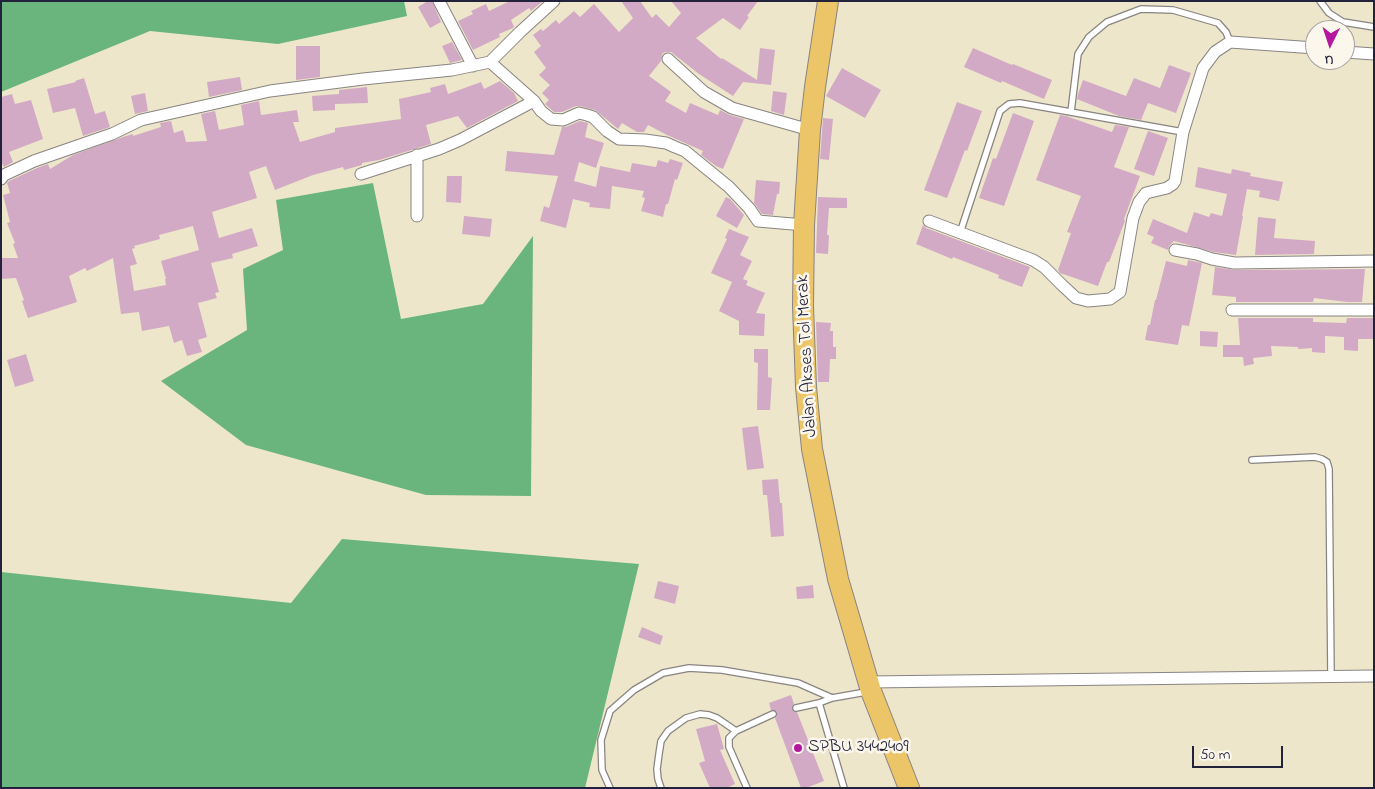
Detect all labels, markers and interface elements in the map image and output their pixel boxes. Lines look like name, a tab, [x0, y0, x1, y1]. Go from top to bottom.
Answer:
north arrow	[1305, 20, 1355, 70]
text: U	[1324, 49, 1334, 70]
street label: Jalan Akses Tol Merak	[793, 274, 823, 438]
scale bar	[1195, 736, 1286, 768]
place label: SPBU 3442409	[808, 737, 909, 759]
marker: SPBU 3442409	[792, 742, 804, 754]
text: 50 m	[1200, 744, 1230, 766]

